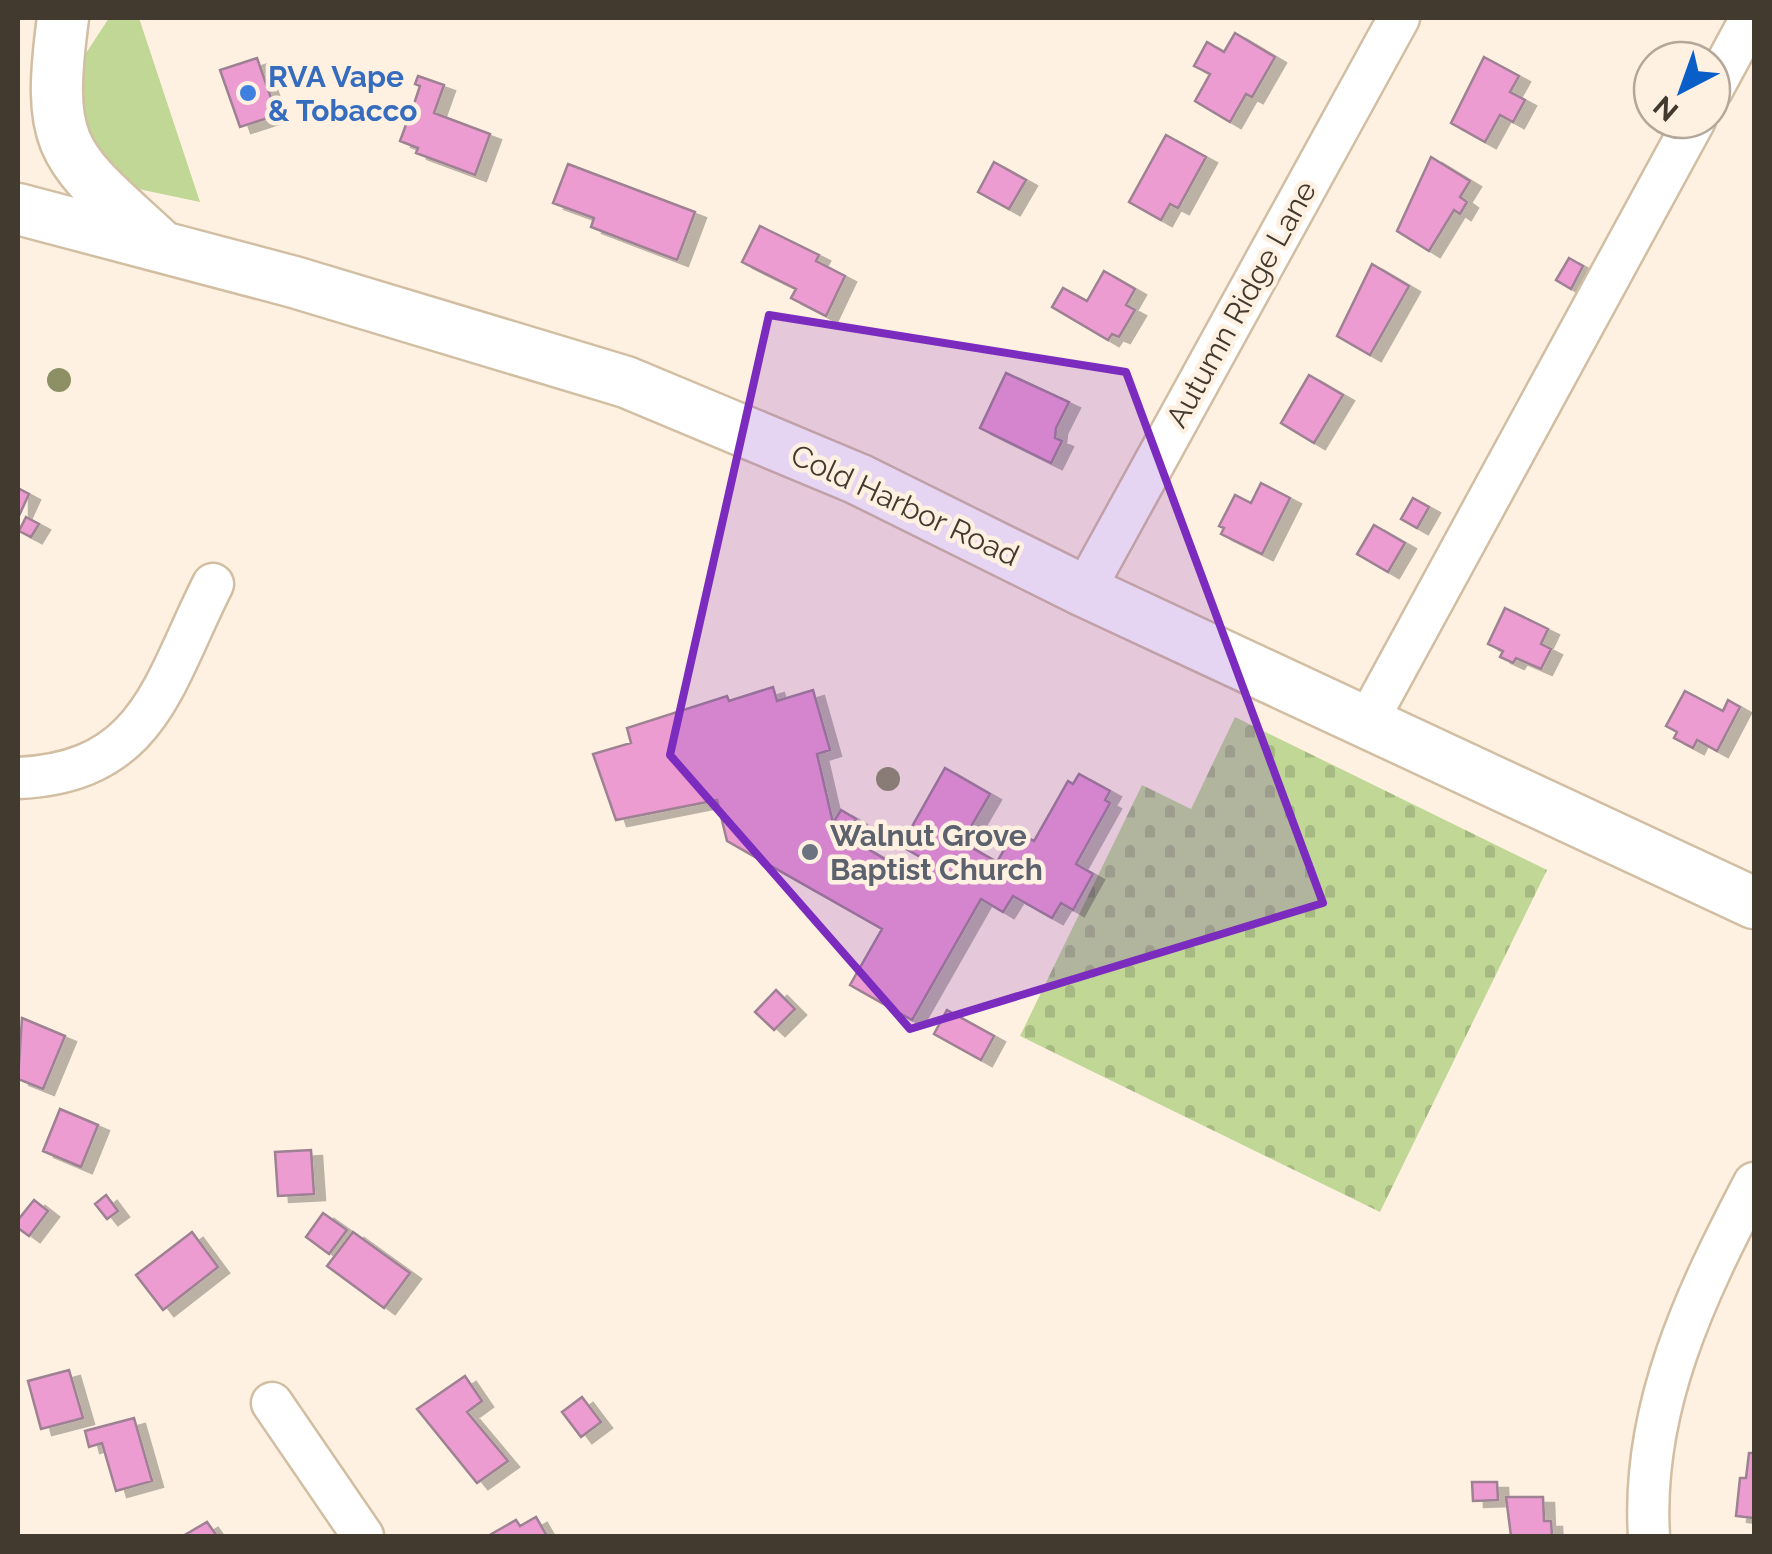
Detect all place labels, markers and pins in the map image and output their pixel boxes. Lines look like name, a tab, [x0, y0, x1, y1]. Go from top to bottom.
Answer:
place label: RVA Vape & Tobacco	[268, 59, 417, 128]
marker: RVA Vape & Tobacco	[237, 82, 259, 104]
place label: Walnut Grove Baptist Church	[830, 818, 1043, 887]
marker: Walnut Grove Baptist Church	[799, 841, 821, 863]

